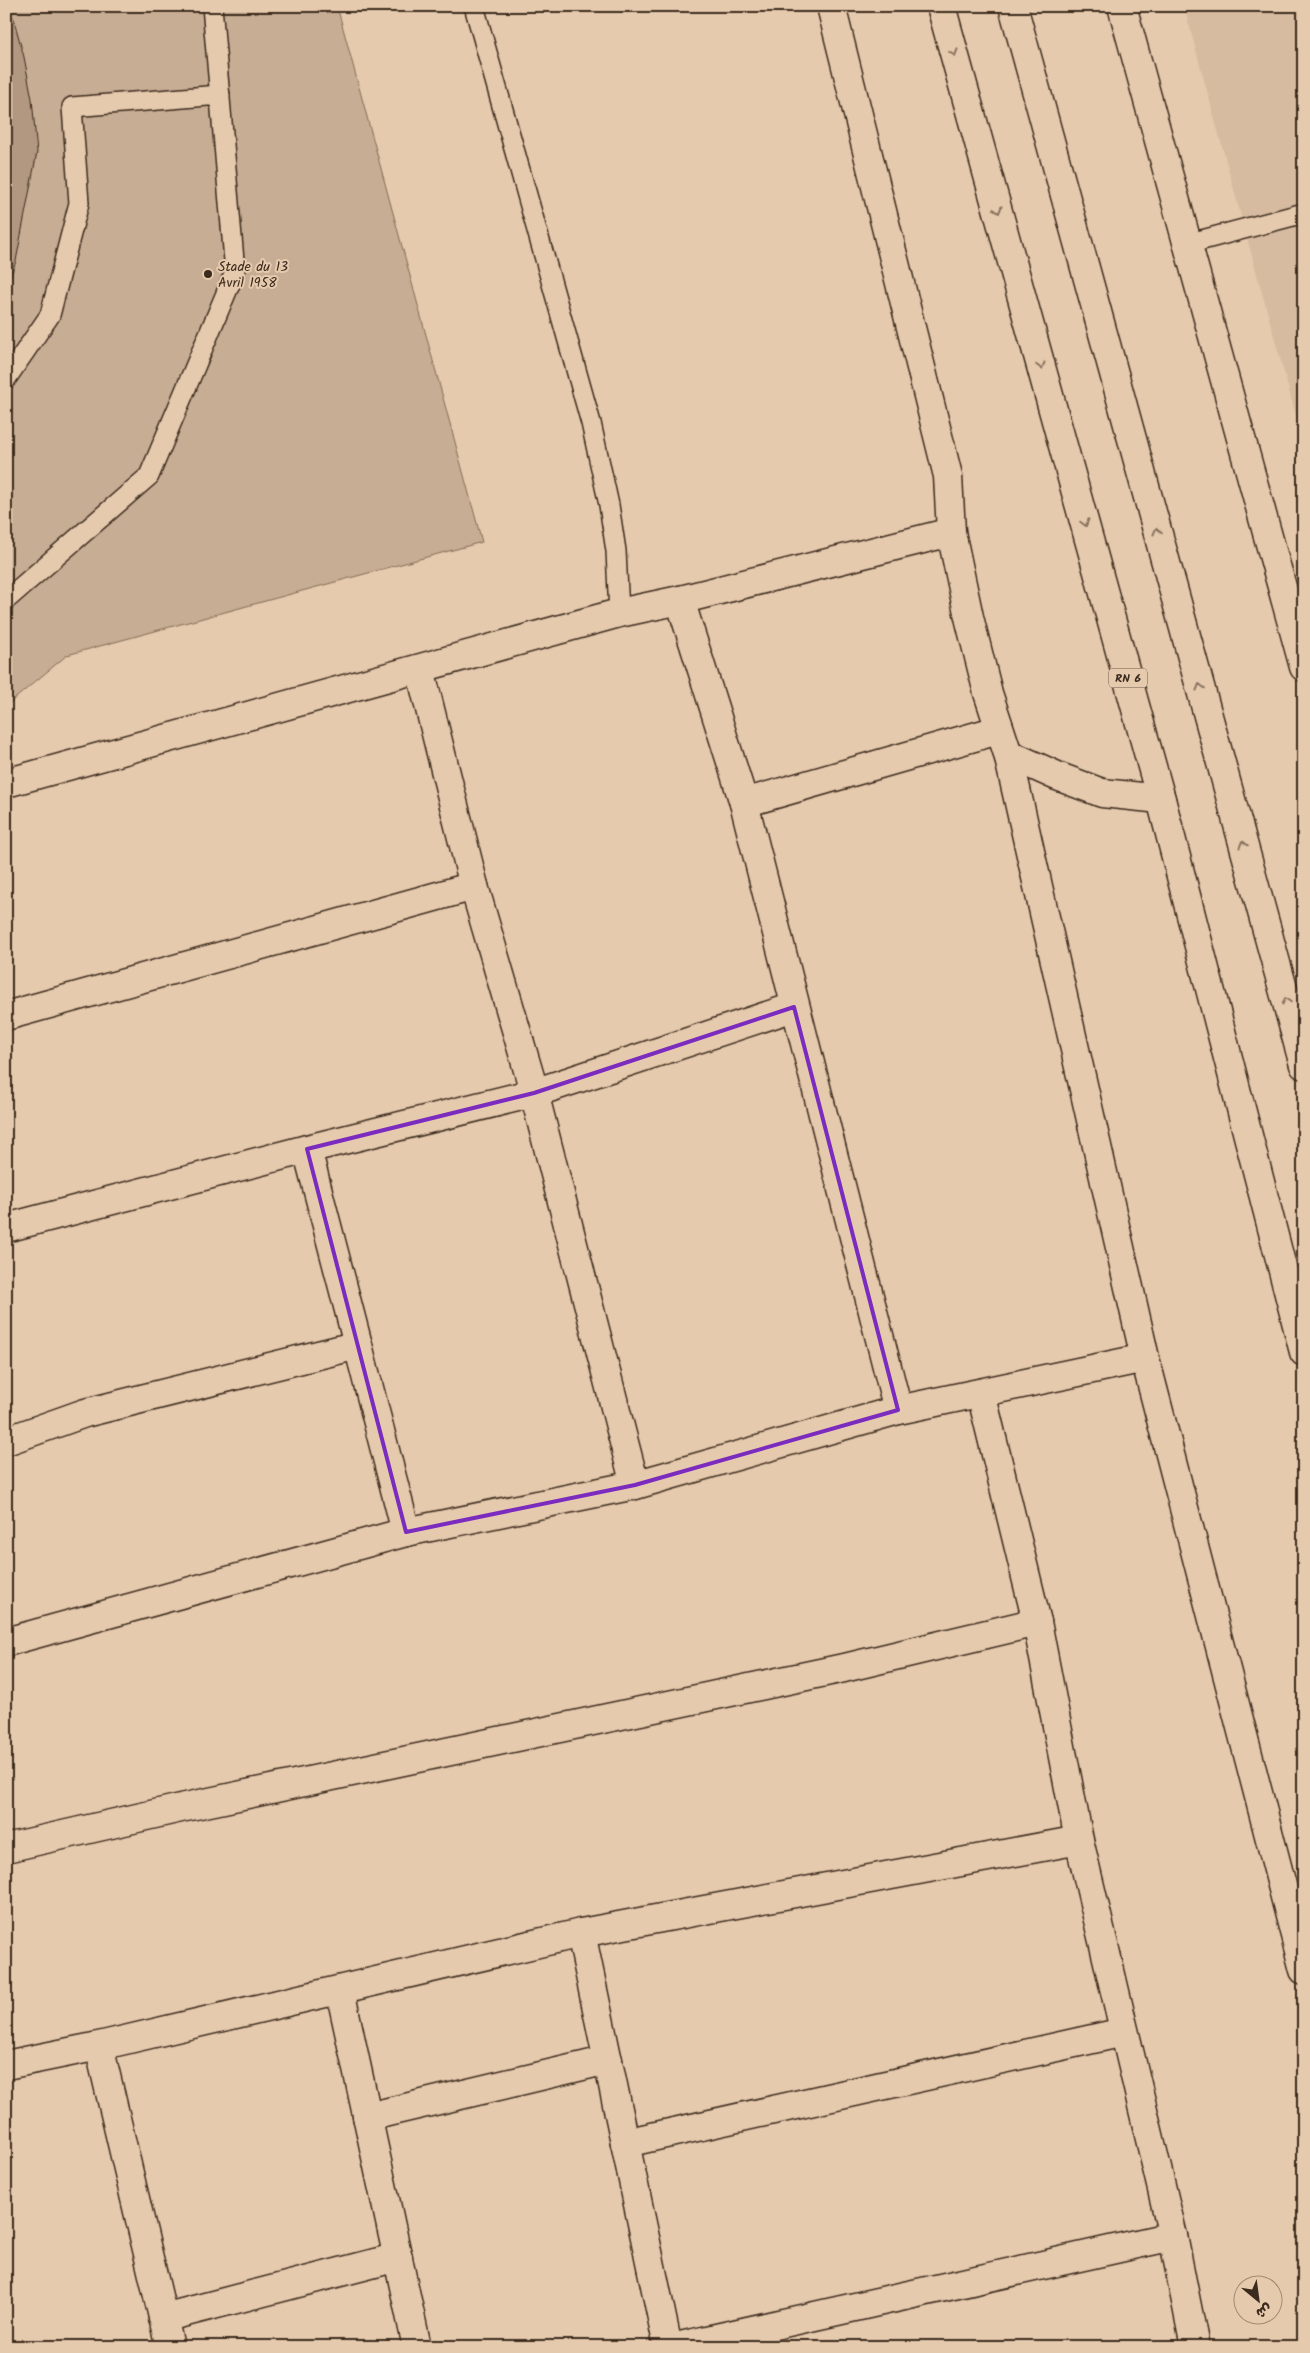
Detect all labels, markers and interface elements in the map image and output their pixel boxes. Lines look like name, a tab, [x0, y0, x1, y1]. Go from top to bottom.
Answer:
one-way arrow	[949, 49, 959, 57]
one-way arrow	[992, 205, 1003, 214]
place label: Stade du 13 Avril 1958	[218, 256, 288, 294]
marker: Stade du 13 Avril 1958	[202, 268, 214, 280]
one-way arrow	[1036, 362, 1046, 370]
one-way arrow	[1079, 518, 1089, 527]
one-way arrow	[1152, 526, 1163, 535]
road number: RN 6	[1109, 668, 1147, 688]
one-way arrow	[1195, 683, 1206, 692]
one-way arrow	[1238, 840, 1249, 848]
one-way arrow	[1281, 996, 1292, 1005]
north arrow	[1232, 2276, 1282, 2326]
text: ش	[1252, 2297, 1276, 2324]

